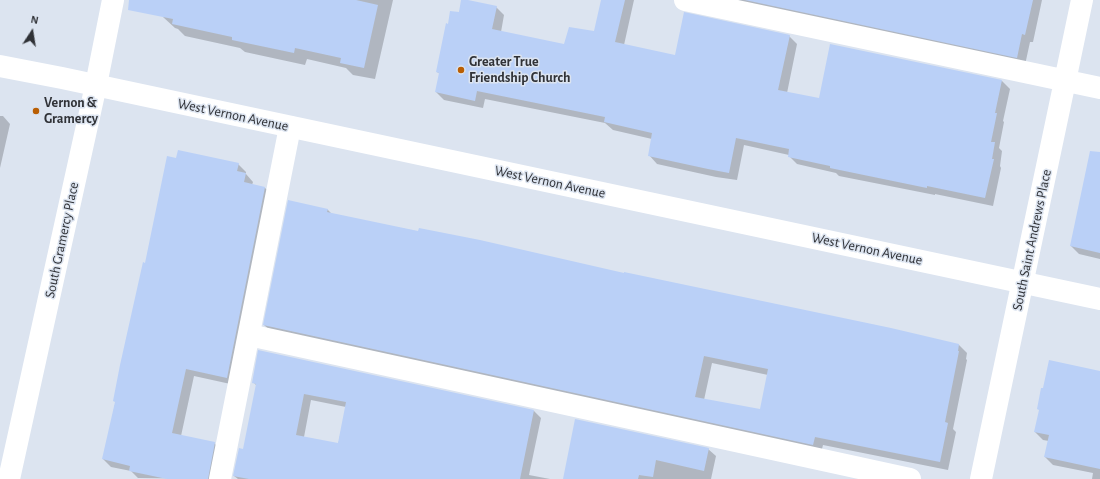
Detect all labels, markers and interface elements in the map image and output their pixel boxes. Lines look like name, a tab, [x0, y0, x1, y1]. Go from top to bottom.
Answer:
north arrow	[12, 12, 52, 52]
text: N	[30, 14, 39, 26]
place label: Greater True Friendship Church	[469, 54, 570, 86]
marker: Greater True Friendship Church	[456, 65, 466, 75]
place label: Vernon & Gramercy	[44, 95, 98, 128]
street label: West Vernon Avenue	[176, 95, 290, 135]
marker: Vernon & Gramercy	[31, 106, 41, 116]
street label: West Vernon Avenue	[493, 162, 607, 202]
street label: South Saint Andrews Place	[1009, 168, 1055, 312]
street label: South Gramercy Place	[42, 180, 82, 300]
street label: West Vernon Avenue	[810, 229, 924, 269]

